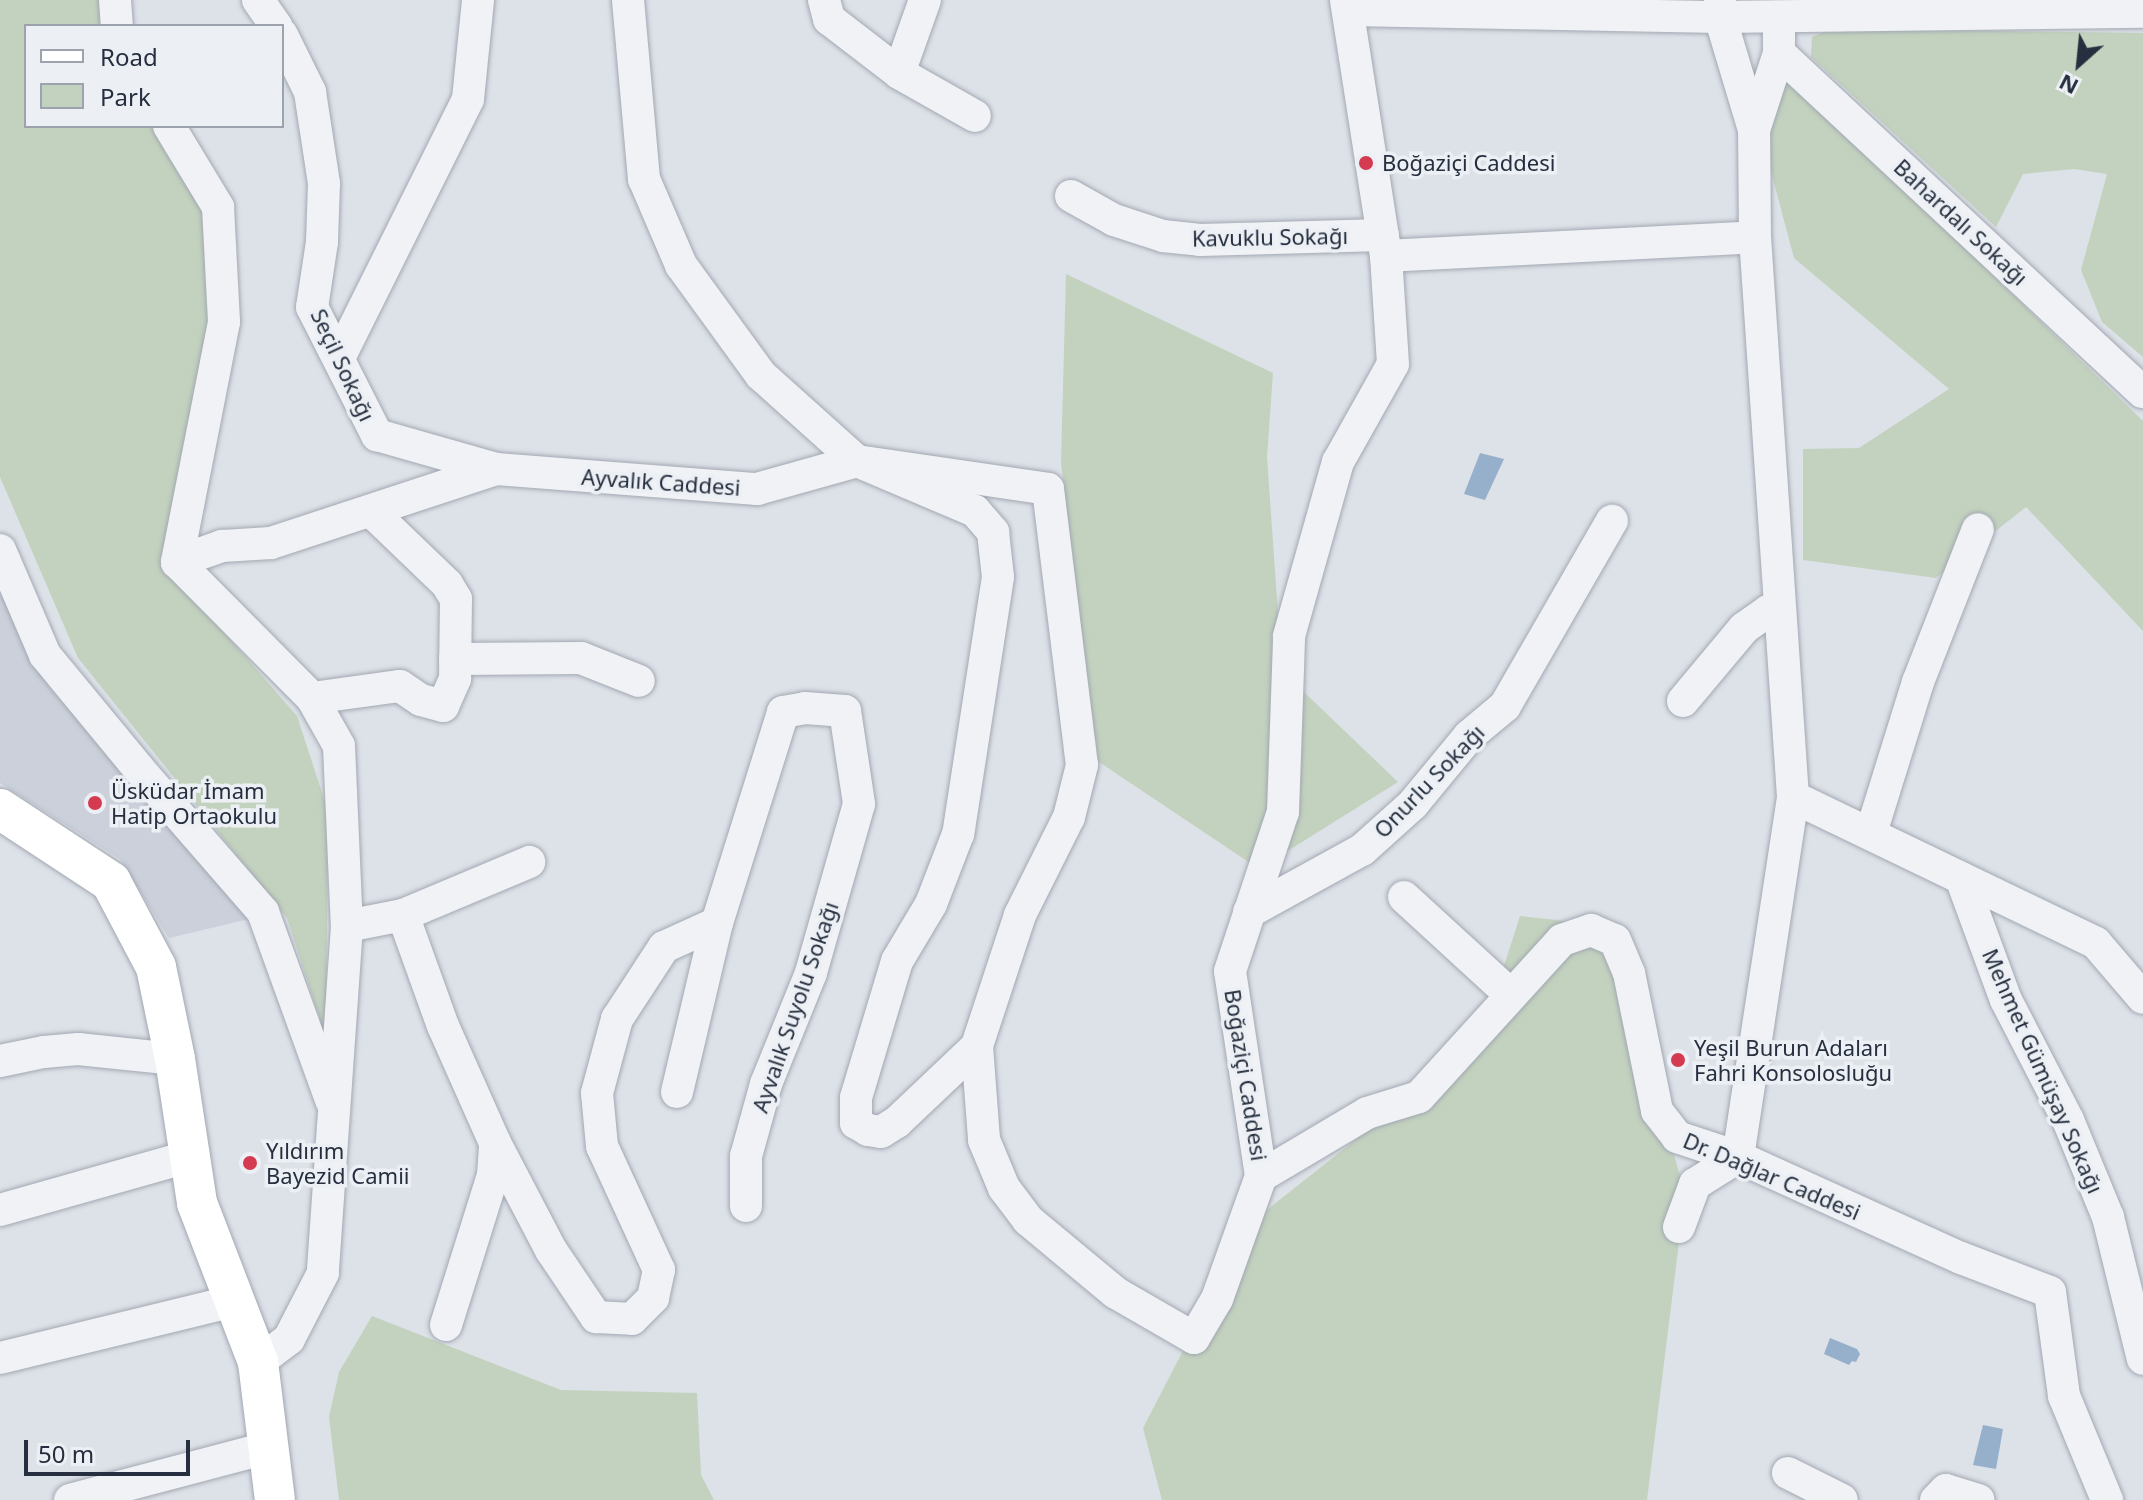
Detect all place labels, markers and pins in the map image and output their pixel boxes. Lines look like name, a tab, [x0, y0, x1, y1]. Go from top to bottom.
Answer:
place label: Boğaziçi Caddesi	[1382, 150, 1555, 176]
marker: Boğaziçi Caddesi	[1357, 154, 1375, 172]
place label: Üsküdar İmam Hatip Ortaokulu	[111, 777, 277, 828]
marker: Üsküdar İmam Hatip Ortaokulu	[86, 794, 104, 812]
place label: Yeşil Burun Adaları Fahri Konsolosluğu	[1694, 1034, 1892, 1086]
marker: Yeşil Burun Adaları Fahri Konsolosluğu	[1669, 1051, 1687, 1069]
place label: Yıldırım Bayezid Camii	[266, 1137, 409, 1188]
marker: Yıldırım Bayezid Camii	[241, 1154, 259, 1172]

